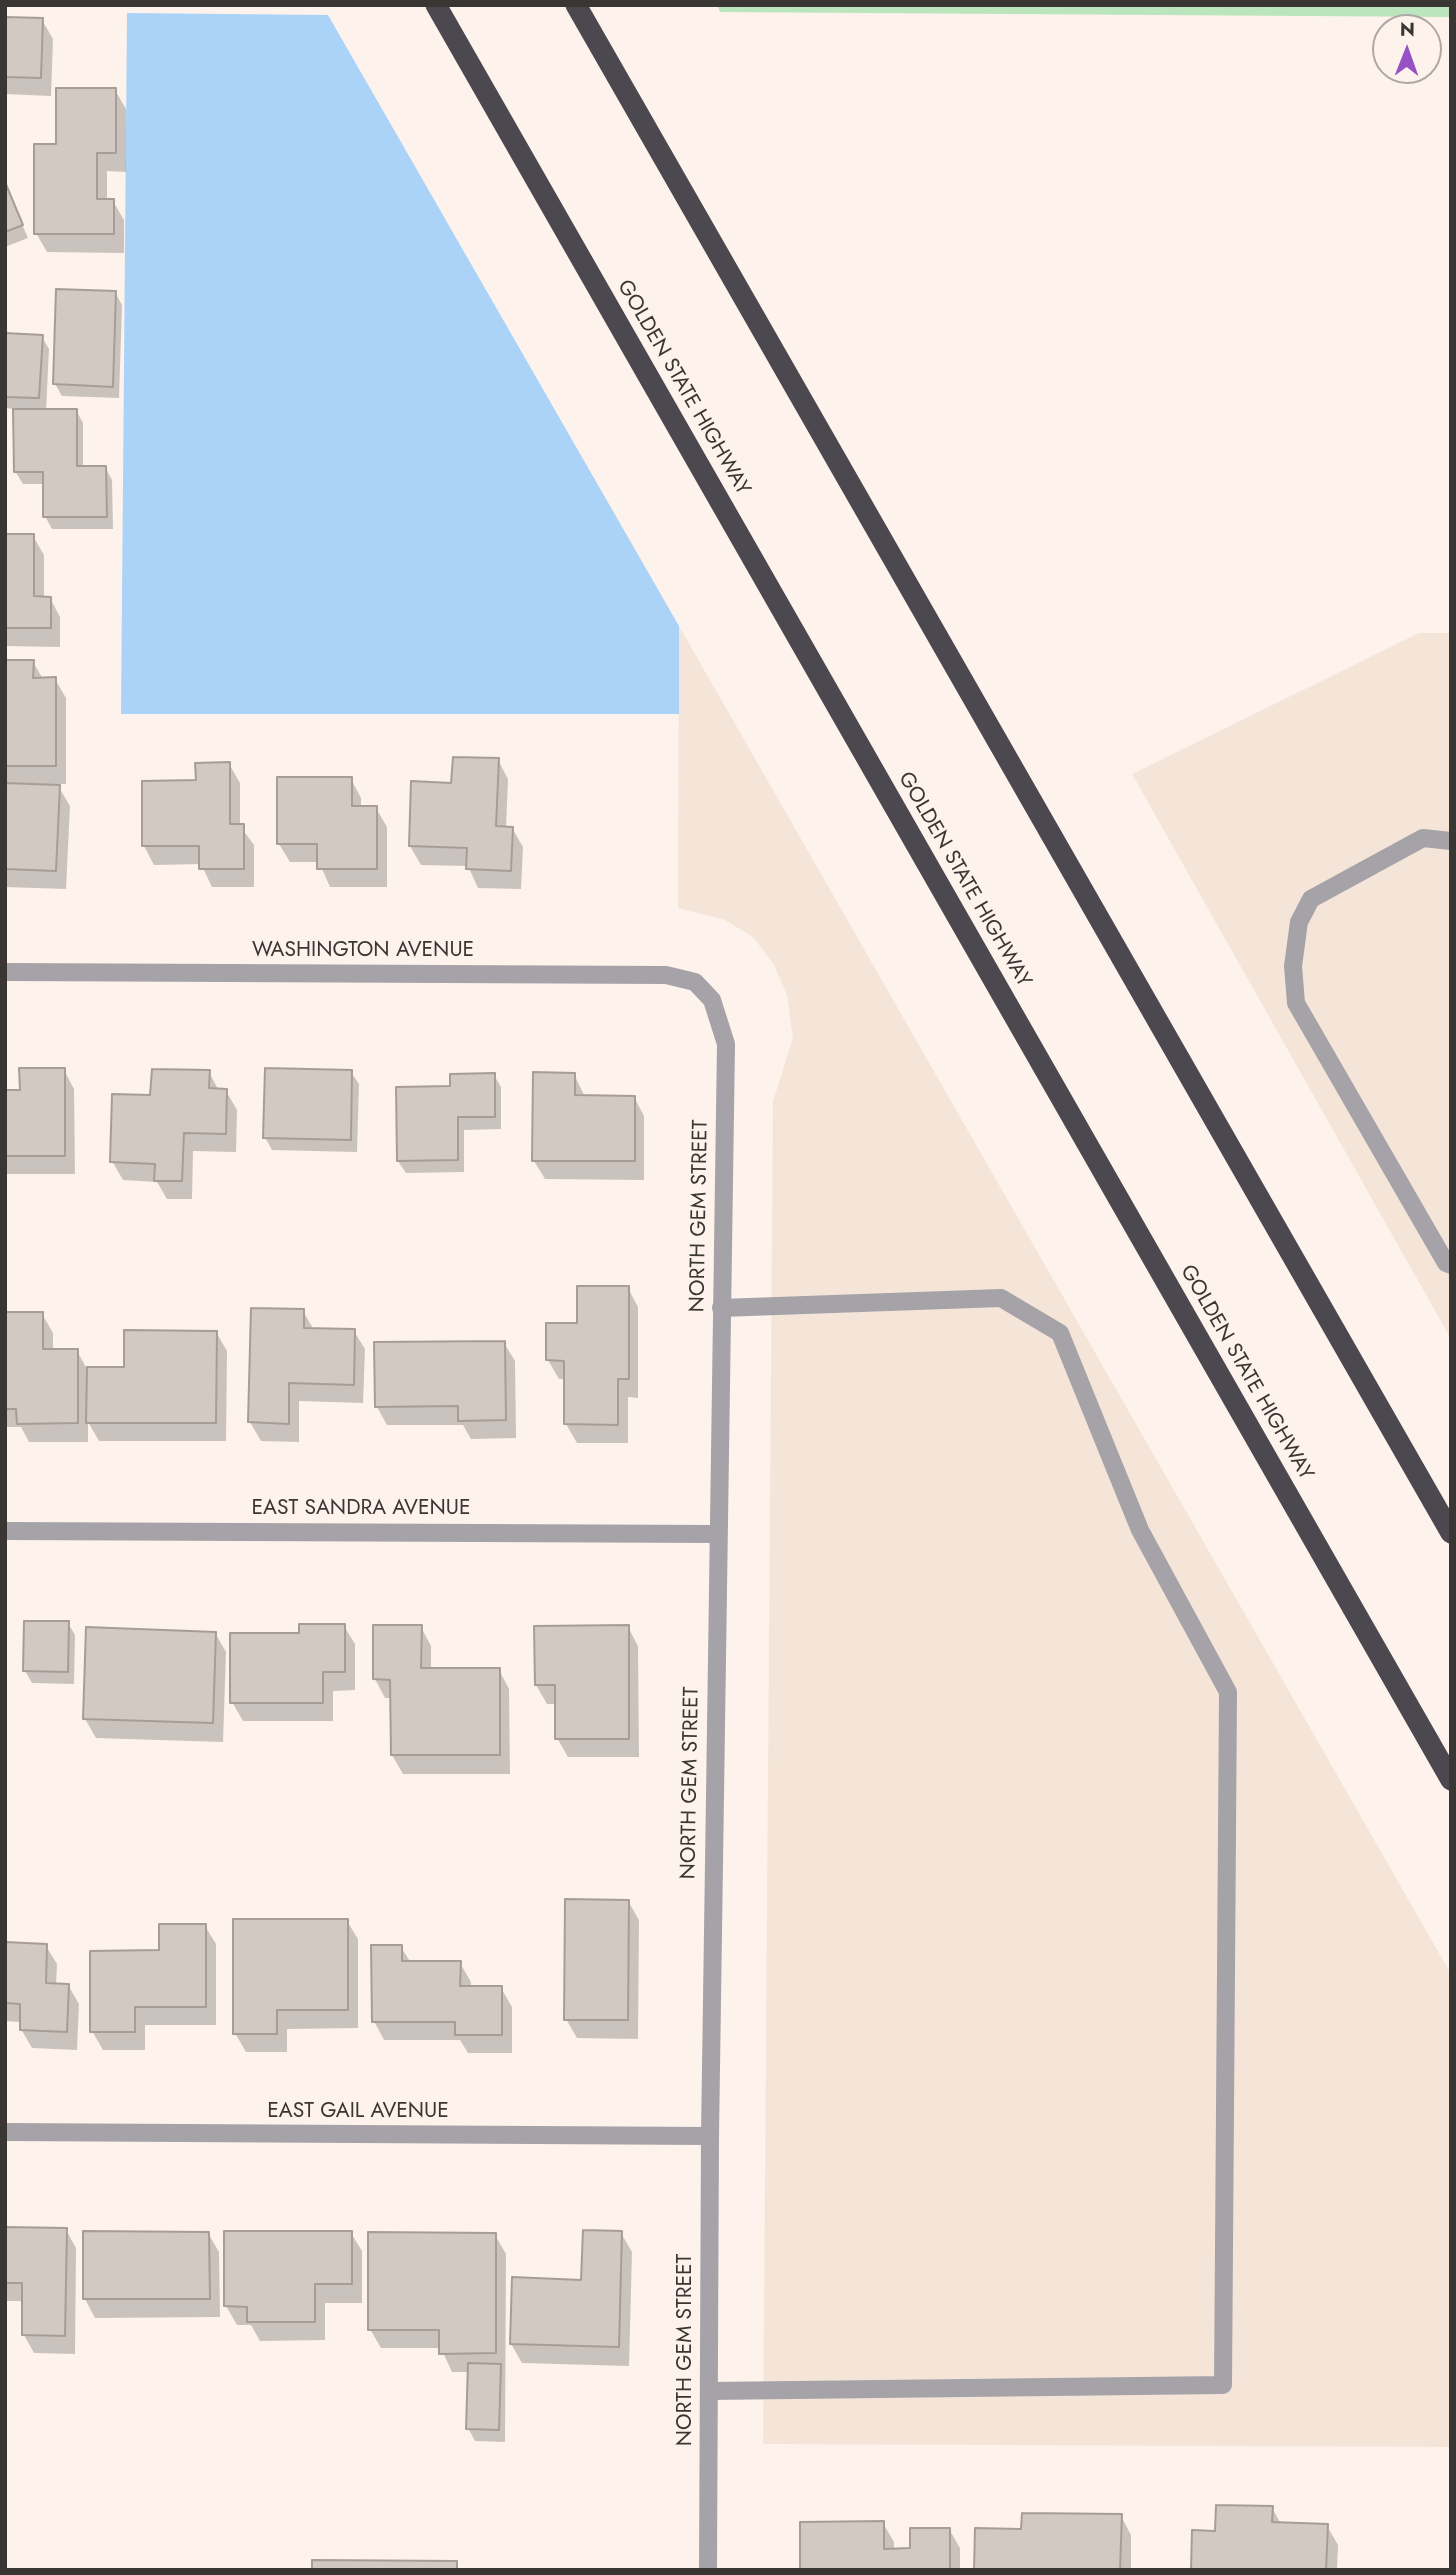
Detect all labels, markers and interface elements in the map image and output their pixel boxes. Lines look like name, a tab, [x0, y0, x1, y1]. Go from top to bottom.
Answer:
north arrow	[1372, 14, 1442, 84]
text: N	[1400, 16, 1415, 43]
street label: GOLDEN STATE HIGHWAY	[611, 276, 755, 500]
street label: GOLDEN STATE HIGHWAY	[892, 768, 1036, 992]
street label: WASHINGTON AVENUE	[252, 938, 474, 964]
street label: NORTH GEM STREET	[686, 1119, 714, 1313]
street label: GOLDEN STATE HIGHWAY	[1174, 1261, 1318, 1485]
street label: EAST SANDRA AVENUE	[252, 1496, 470, 1522]
street label: NORTH GEM STREET	[677, 1686, 705, 1880]
street label: EAST GAIL AVENUE	[267, 2099, 449, 2125]
street label: NORTH GEM STREET	[673, 2254, 699, 2446]

